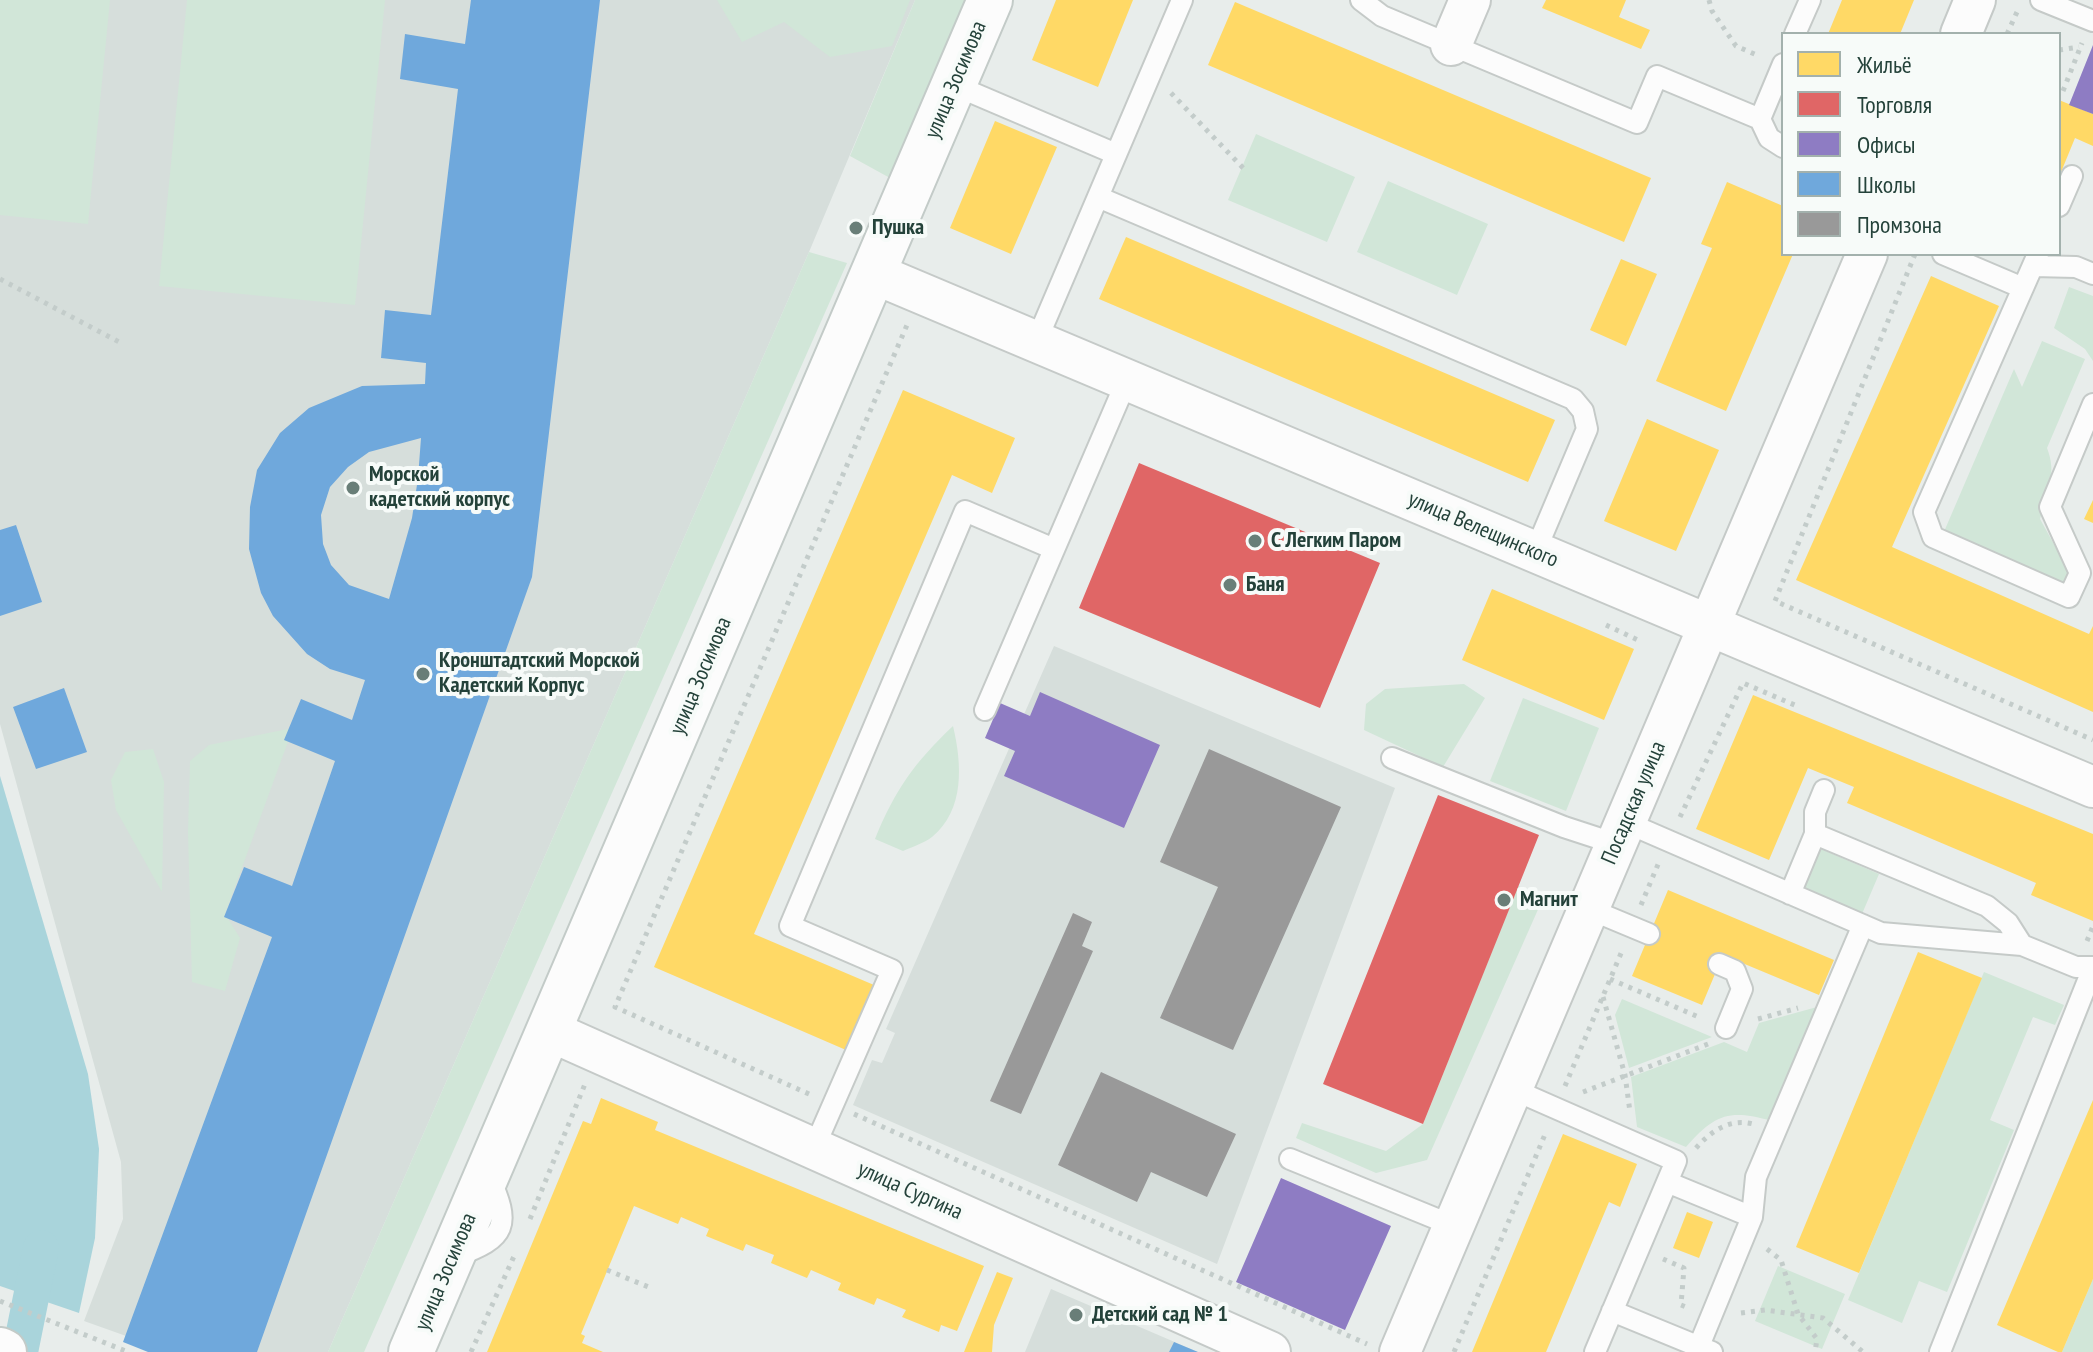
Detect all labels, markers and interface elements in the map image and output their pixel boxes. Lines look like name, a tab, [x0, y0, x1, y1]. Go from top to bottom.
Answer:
street label: улица Зосимова	[919, 17, 993, 143]
legend	[1781, 32, 2061, 256]
text: Жильё	[1857, 49, 1912, 80]
text: Торговля	[1857, 89, 1932, 120]
text: Офисы	[1857, 129, 1915, 160]
text: Школы	[1857, 169, 1916, 200]
text: Промзона	[1857, 209, 1942, 240]
place label: Пушка	[872, 215, 924, 241]
marker: Пушка	[847, 219, 865, 237]
place label: Морской кадетский корпус	[369, 462, 510, 514]
marker: Морской кадетский корпус	[344, 479, 362, 497]
street label: улица Велещинского	[1404, 486, 1562, 574]
place label: С Легким Паром	[1271, 528, 1401, 554]
marker: С Легким Паром	[1246, 532, 1264, 550]
place label: Баня	[1246, 572, 1285, 598]
marker: Баня	[1221, 576, 1239, 594]
street label: улица Зосимова	[664, 613, 738, 739]
place label: Кронштадтский Морской Кадетский Корпус	[439, 648, 640, 700]
marker: Кронштадтский Морской Кадетский Корпус	[414, 665, 432, 683]
street label: Посадская улица	[1596, 738, 1672, 868]
place label: Магнит	[1520, 887, 1578, 913]
marker: Магнит	[1495, 891, 1513, 909]
street label: улица Сургина	[853, 1156, 967, 1226]
street label: улица Зосимова	[409, 1209, 483, 1335]
place label: Детский сад № 1	[1092, 1302, 1228, 1328]
marker: Детский сад № 1	[1067, 1306, 1085, 1324]

